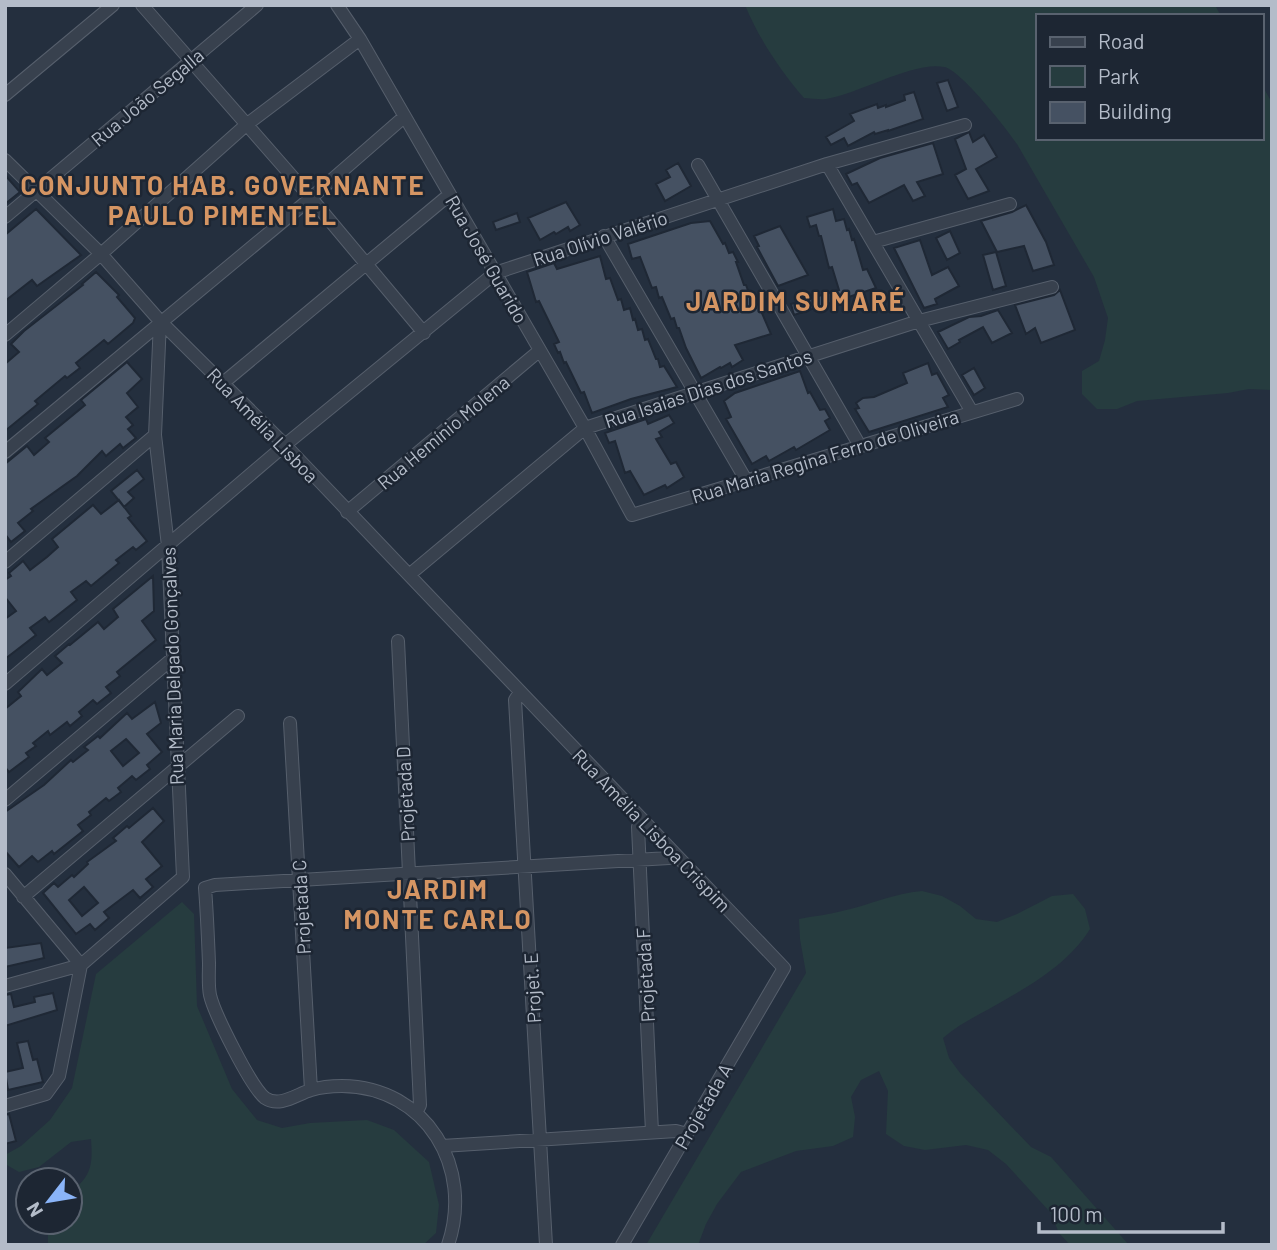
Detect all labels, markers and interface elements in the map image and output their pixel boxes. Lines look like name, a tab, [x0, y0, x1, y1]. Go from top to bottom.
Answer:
legend	[1036, 14, 1263, 140]
text: Road	[1098, 28, 1144, 53]
street label: Rua João Segalla	[86, 43, 208, 151]
text: Park	[1098, 63, 1139, 88]
text: Building	[1098, 98, 1172, 123]
district label: CONJUNTO HAB. GOVERNANTE PAULO PIMENTEL	[20, 169, 426, 230]
street label: Rua José Guarido	[441, 191, 533, 327]
street label: Rua Olívio Valério	[530, 205, 670, 271]
district label: JARDIM SUMARÉ	[686, 285, 906, 316]
street label: Rua Isaias Dias dos Santos	[601, 344, 815, 432]
street label: Rua Amélia Lisboa	[202, 363, 324, 487]
street label: Rua Hemínio Molena	[372, 370, 514, 494]
street label: Rua Maria Regina Ferro de Oliveira	[689, 404, 961, 508]
street label: Rua Maria Delgado Gonçalves	[156, 546, 188, 786]
street label: Rua Amélia Lisboa Crispim	[568, 744, 736, 916]
street label: Projetada D	[391, 746, 419, 842]
street label: Projetada C	[287, 859, 315, 955]
district label: JARDIM MONTE CARLO	[343, 873, 533, 934]
street label: Projetada F	[631, 927, 659, 1023]
street label: Projet. E	[519, 952, 545, 1024]
street label: Projetada A	[669, 1059, 737, 1153]
north arrow	[14, 1166, 84, 1236]
scale bar	[1039, 1190, 1223, 1234]
text: N	[21, 1199, 47, 1221]
text: 100 m	[1050, 1201, 1103, 1226]

